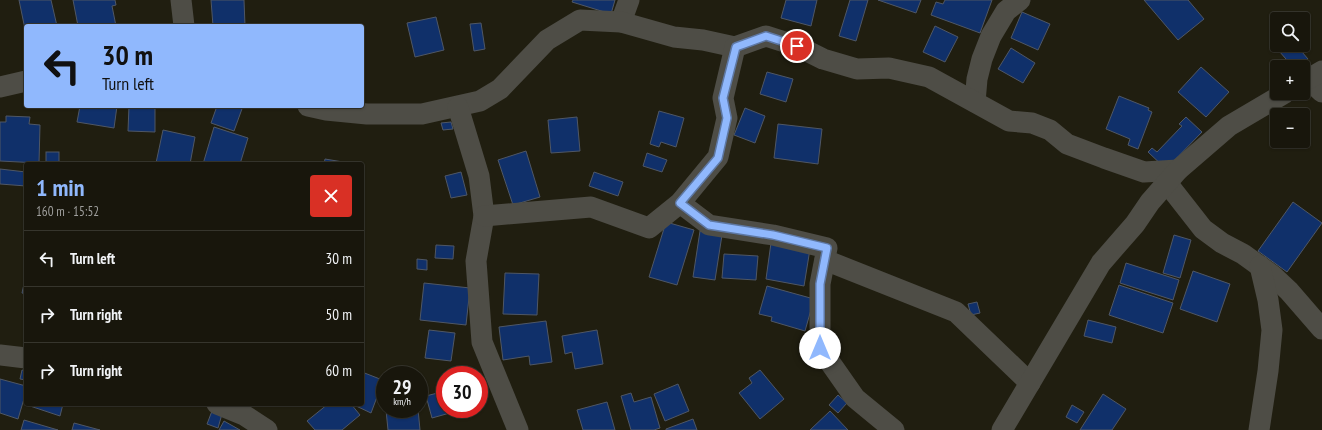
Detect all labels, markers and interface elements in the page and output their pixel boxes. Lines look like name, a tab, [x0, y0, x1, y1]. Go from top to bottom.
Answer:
map controls	[1270, 12, 1310, 148]
button: search	[1270, 12, 1310, 52]
pin	[780, 29, 814, 63]
icon: arrive	[786, 35, 808, 57]
text: 30 m	[102, 36, 153, 73]
icon: left	[36, 40, 88, 92]
button: +	[1270, 60, 1310, 100]
text: Turn left	[102, 72, 154, 95]
button: −	[1270, 108, 1310, 148]
text: 1 min	[36, 172, 84, 203]
button: close	[310, 175, 352, 217]
text: 160 m · 15:52	[36, 203, 99, 220]
icon: left	[36, 248, 58, 270]
text: Turn left	[70, 249, 115, 268]
text: 30 m	[326, 249, 352, 268]
icon: right	[36, 304, 58, 326]
text: Turn right	[70, 305, 122, 324]
text: 50 m	[326, 305, 352, 324]
position arrow	[799, 327, 841, 369]
icon: right	[36, 360, 58, 382]
text: Turn right	[70, 361, 122, 380]
text: 60 m	[326, 361, 352, 380]
speed limit sign: 30	[436, 366, 488, 418]
text: 29	[392, 374, 412, 400]
text: km/h	[393, 395, 411, 408]

